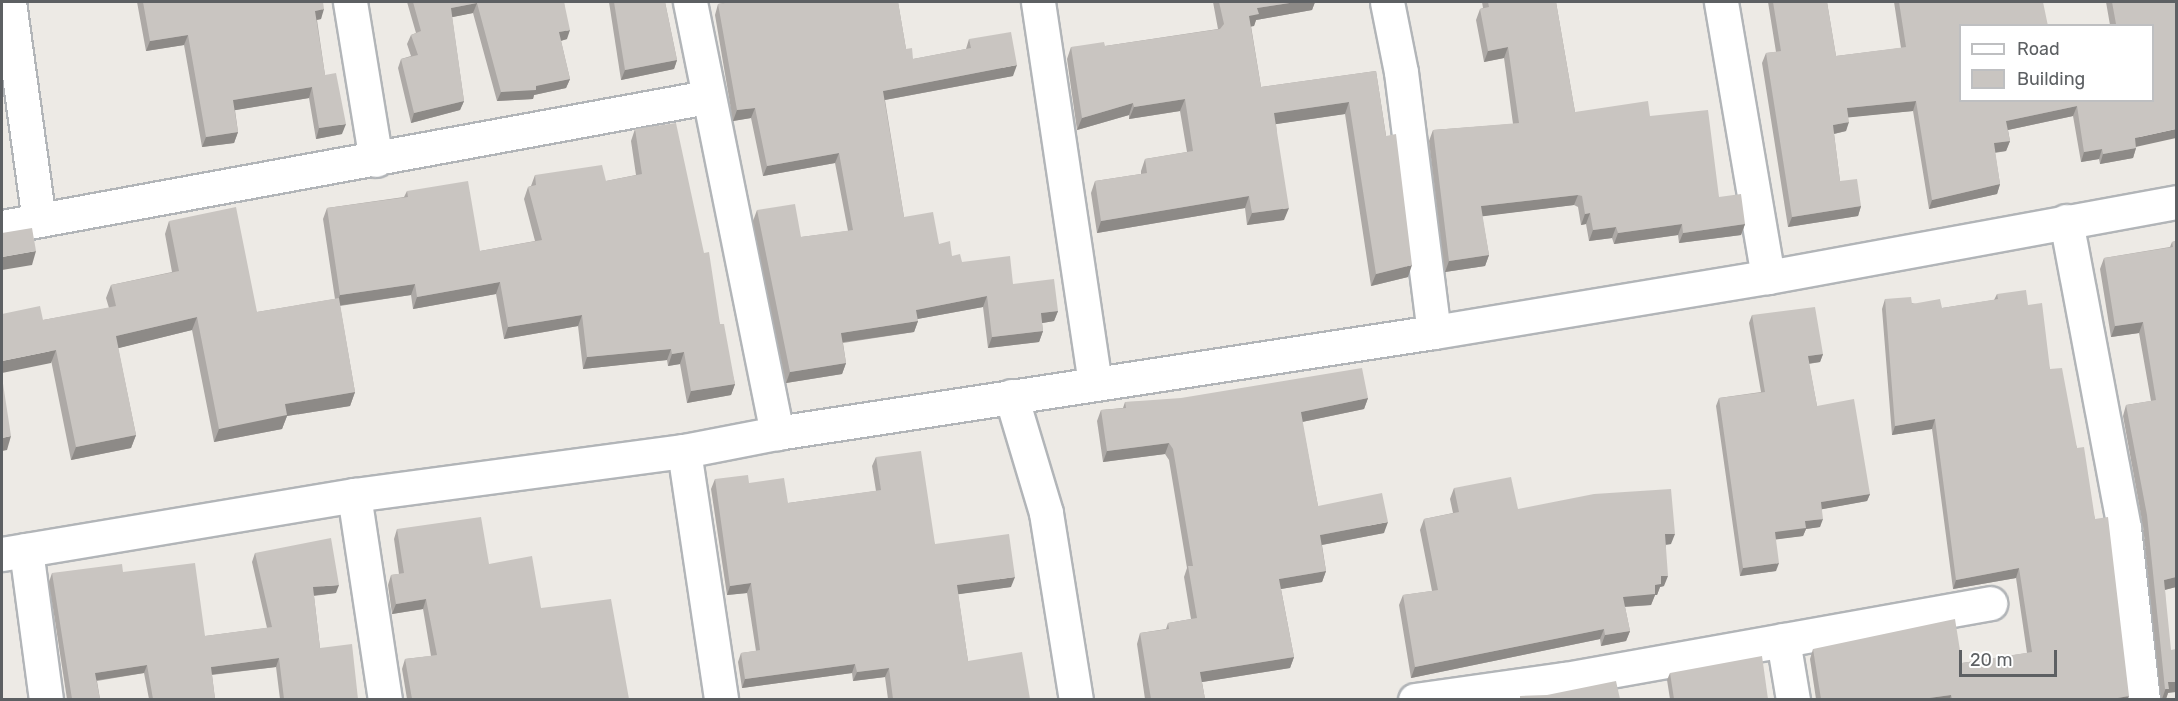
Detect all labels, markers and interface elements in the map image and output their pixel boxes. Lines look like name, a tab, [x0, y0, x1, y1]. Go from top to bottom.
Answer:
legend	[1959, 24, 2154, 102]
text: Road	[2017, 38, 2060, 60]
text: Building	[2017, 68, 2085, 90]
scale bar	[1962, 638, 2060, 676]
text: 20 m	[1970, 649, 2012, 671]

